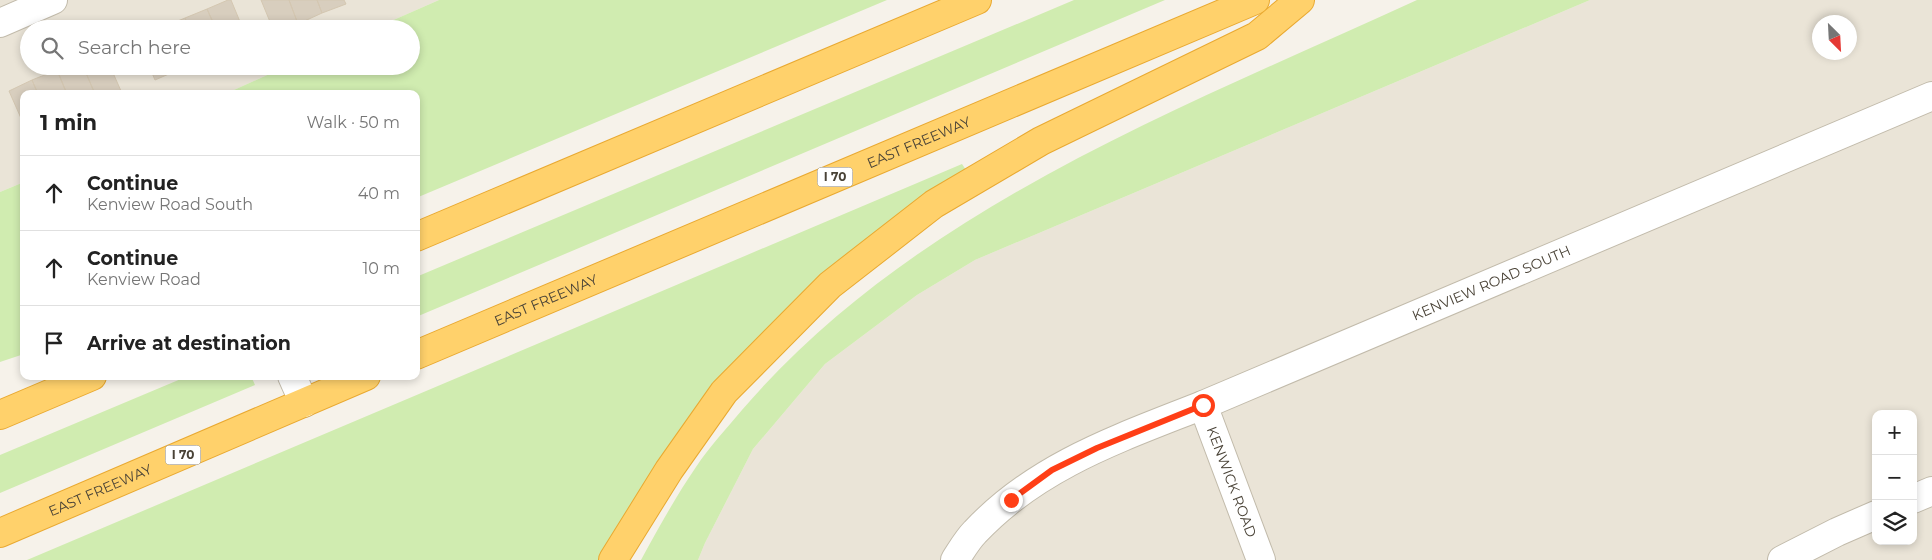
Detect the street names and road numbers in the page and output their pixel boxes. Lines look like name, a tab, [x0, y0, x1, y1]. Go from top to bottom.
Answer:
street label: EAST FREEWAY	[864, 112, 973, 172]
road number: I 70	[818, 168, 852, 186]
street label: KENVIEW ROAD SOUTH	[1409, 241, 1573, 324]
street label: EAST FREEWAY	[491, 270, 600, 330]
street label: KENWICK ROAD	[1203, 424, 1261, 540]
road number: I 70	[166, 446, 200, 464]
street label: EAST FREEWAY	[46, 460, 155, 520]

